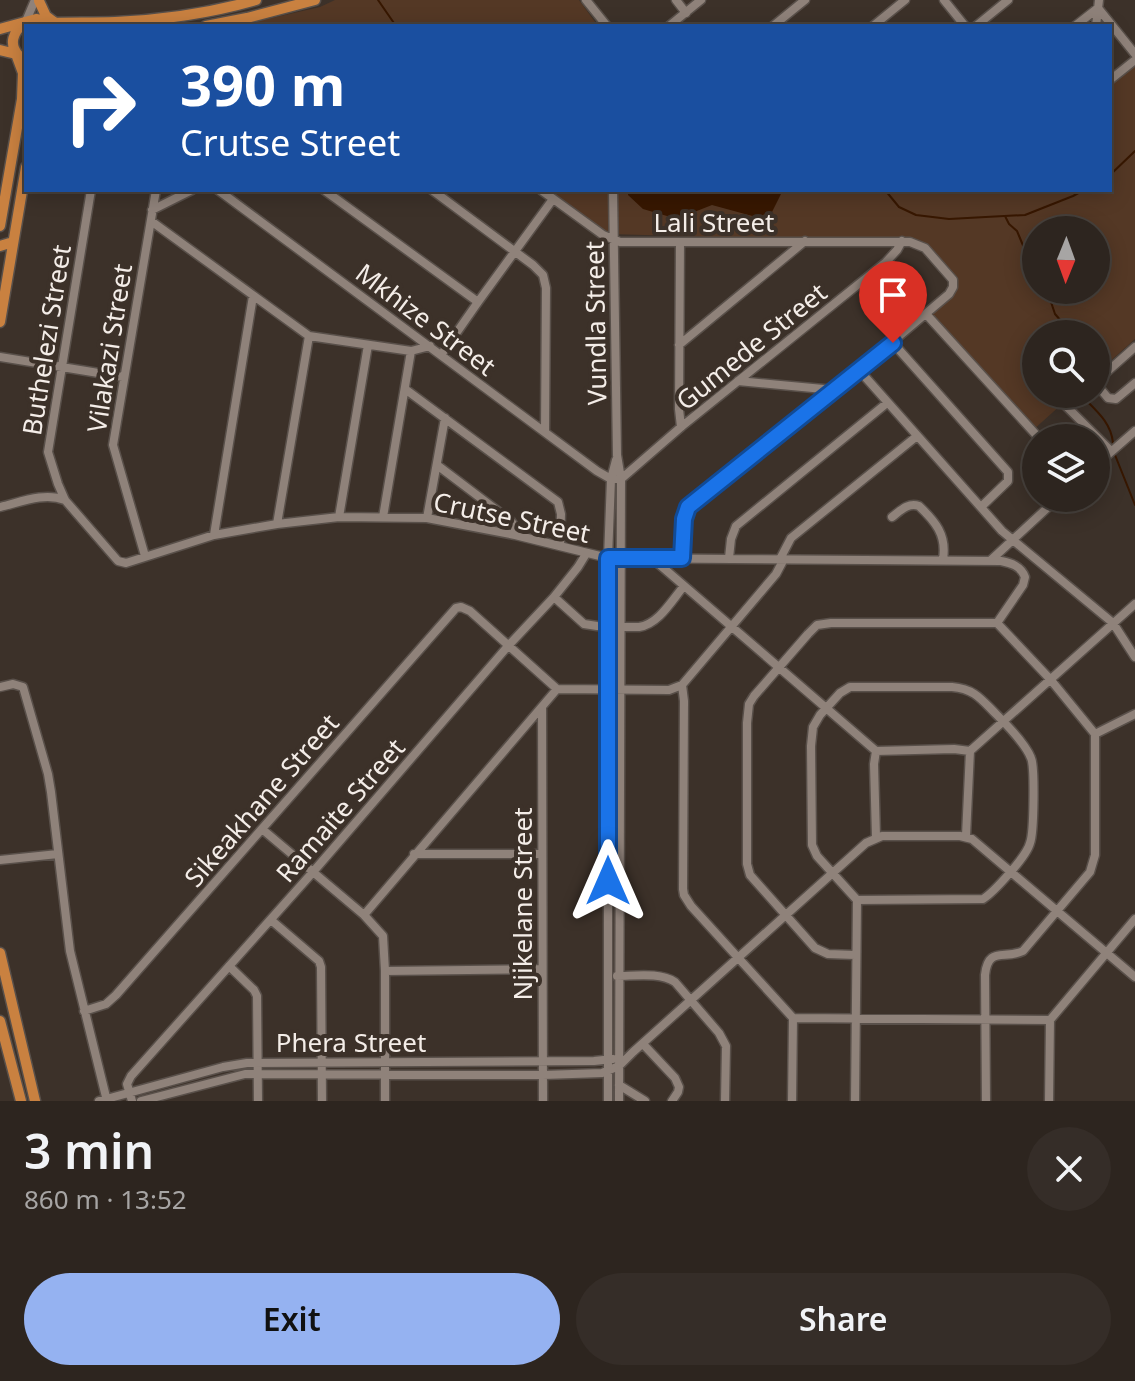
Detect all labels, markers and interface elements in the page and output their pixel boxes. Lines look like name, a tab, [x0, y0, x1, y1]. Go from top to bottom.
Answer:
text: 390 m	[180, 46, 345, 122]
icon: right	[48, 56, 152, 160]
text: Crutse Street	[180, 118, 400, 167]
street label: Lali Street	[654, 204, 774, 240]
north arrow	[1022, 216, 1110, 304]
map controls	[1022, 216, 1110, 512]
street label: Vundla Street	[576, 241, 614, 405]
street label: Buthelezi Street	[13, 242, 79, 438]
street label: Mkhize Street	[349, 255, 503, 383]
street label: Vilakazi Street	[78, 261, 140, 435]
pin	[859, 261, 927, 343]
icon: arrive	[871, 273, 915, 317]
street label: Gumede Street	[668, 274, 834, 418]
button: search	[1022, 320, 1110, 408]
button: layers	[1022, 424, 1110, 512]
street label: Crutse Street	[430, 483, 594, 551]
street label: Sikeakhane Street	[176, 706, 346, 894]
street label: Ramaite Street	[267, 730, 413, 890]
street label: Njikelane Street	[504, 807, 540, 1001]
position arrow	[566, 839, 650, 923]
street label: Phera Street	[276, 1024, 426, 1060]
text: 3 min	[24, 1118, 154, 1183]
button: close	[1027, 1127, 1111, 1211]
text: 860 m · 13:52	[24, 1181, 187, 1217]
button: Exit	[24, 1273, 560, 1365]
button: Share	[576, 1273, 1111, 1365]

